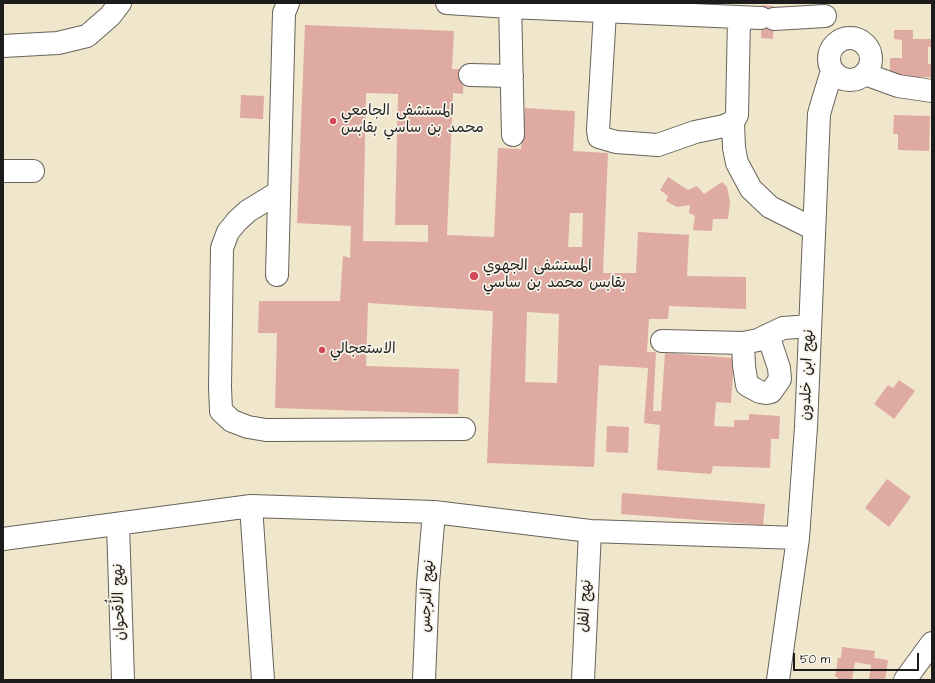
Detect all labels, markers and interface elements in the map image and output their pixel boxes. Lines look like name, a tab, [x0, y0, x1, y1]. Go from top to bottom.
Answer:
place label: المستشفى الجامعي محمد بن ساسي بقابس	[341, 103, 484, 138]
marker: المستشفى الجامعي محمد بن ساسي بقابس	[328, 116, 338, 126]
place label: المستشفى الجهوي بقابس محمد بن ساسي	[483, 258, 626, 293]
marker: المستشفى الجهوي بقابس محمد بن ساسي	[468, 270, 480, 282]
street label: نهج ابن خلدون	[797, 329, 819, 421]
place label: الاستعجالي	[330, 341, 396, 359]
marker: الاستعجالي	[317, 345, 327, 355]
street label: نهج النرجس	[417, 559, 439, 633]
street label: نهج الأُقحوان	[110, 563, 130, 641]
street label: نهج الفل	[576, 579, 596, 633]
scale bar	[795, 645, 921, 671]
text: 50 m	[800, 651, 830, 668]

